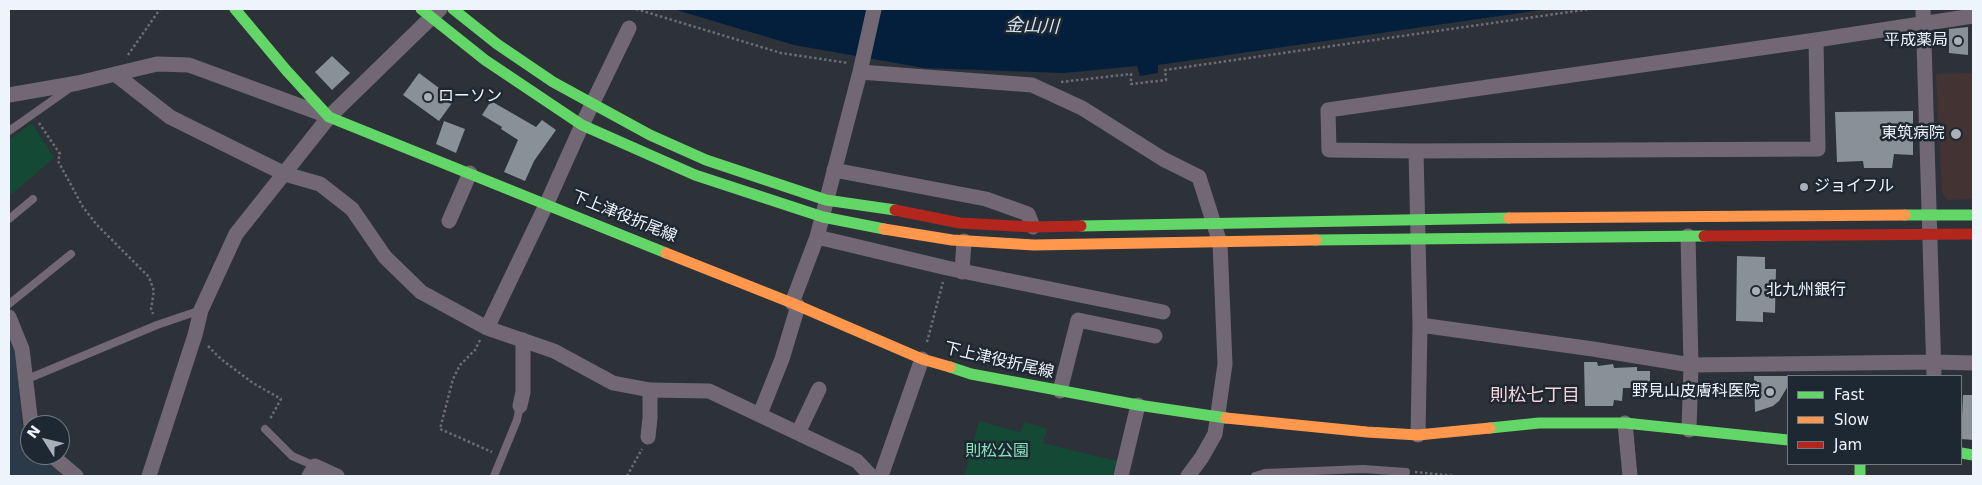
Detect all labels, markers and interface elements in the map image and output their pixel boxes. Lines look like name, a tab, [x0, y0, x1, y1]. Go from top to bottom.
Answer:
water label: 金山川	[1005, 15, 1059, 39]
place label: 平成薬局	[1884, 31, 1948, 51]
marker: 平成薬局	[1952, 35, 1964, 47]
place label: ローソン	[438, 87, 502, 107]
marker: ローソン	[422, 91, 434, 103]
place label: 東筑病院	[1881, 124, 1945, 144]
marker: 東筑病院	[1949, 127, 1963, 141]
place label: ジョイフル	[1814, 177, 1894, 197]
marker: ジョイフル	[1798, 181, 1810, 193]
street label: 下上津役折尾線	[568, 187, 680, 247]
place label: 北九州銀行	[1766, 281, 1846, 301]
marker: 北九州銀行	[1750, 285, 1762, 297]
street label: 下上津役折尾線	[942, 339, 1056, 383]
legend	[1787, 375, 1962, 465]
place label: 野見山皮膚科医院	[1632, 382, 1760, 402]
district label: 則松七丁目	[1490, 385, 1580, 407]
marker: 野見山皮膚科医院	[1764, 386, 1776, 398]
text: Fast	[1834, 386, 1864, 404]
text: Slow	[1834, 411, 1869, 429]
north arrow	[20, 415, 70, 465]
text: N	[24, 422, 44, 441]
text: Jam	[1834, 436, 1862, 454]
park label: 則松公園	[965, 442, 1029, 462]

